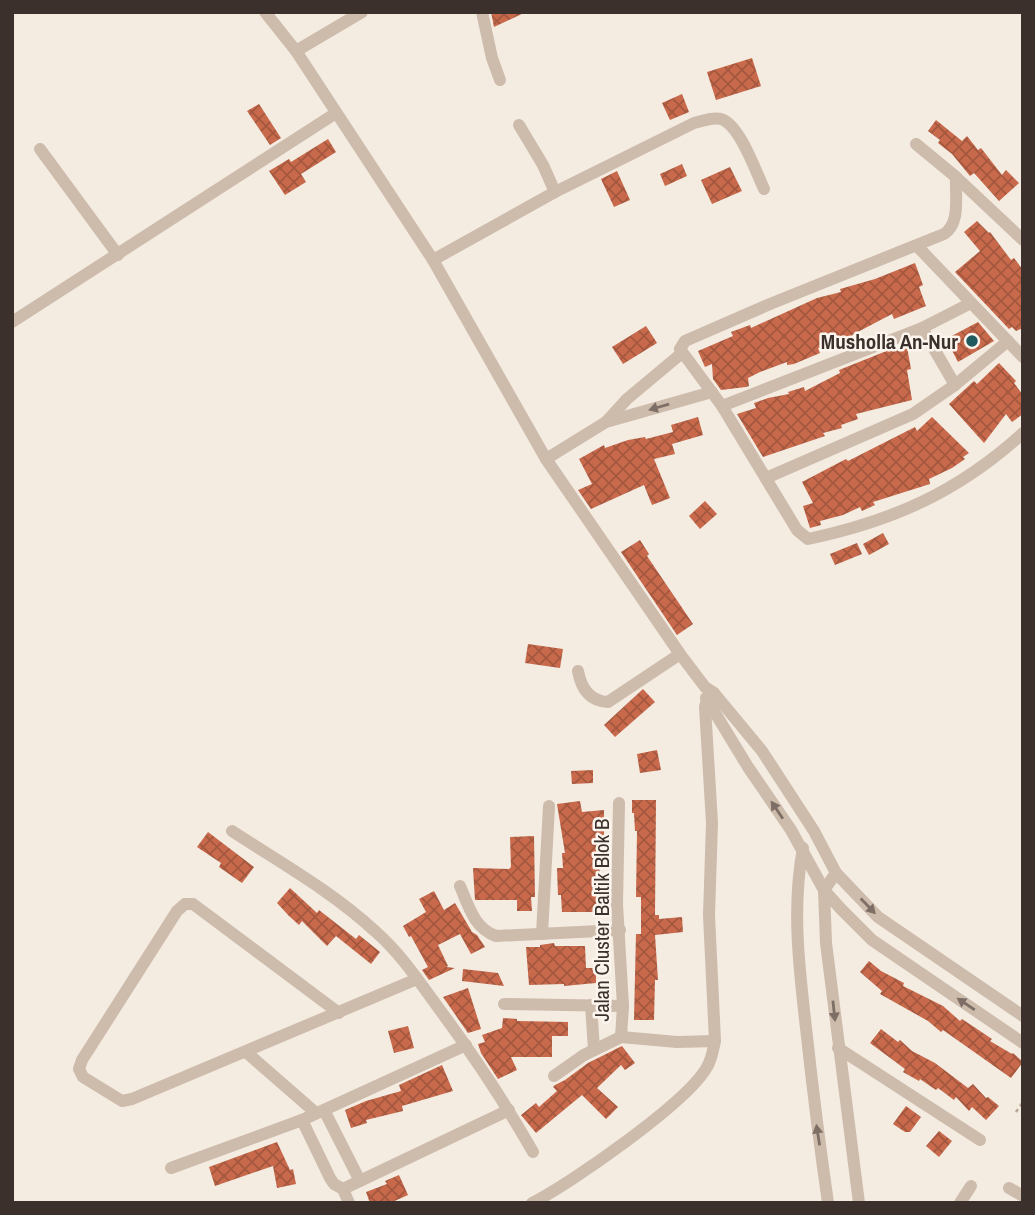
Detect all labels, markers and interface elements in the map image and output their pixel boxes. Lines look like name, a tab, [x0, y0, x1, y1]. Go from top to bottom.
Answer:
place label: Musholla An-Nur	[821, 327, 958, 356]
marker: Musholla An-Nur	[964, 333, 980, 349]
one-way arrow	[648, 403, 669, 413]
one-way arrow	[771, 800, 784, 819]
street label: Jalan Cluster Baltik Blok B	[587, 819, 616, 1021]
one-way arrow	[860, 897, 876, 914]
one-way arrow	[957, 998, 976, 1011]
one-way arrow	[828, 1000, 839, 1022]
one-way arrow	[812, 1124, 823, 1146]

